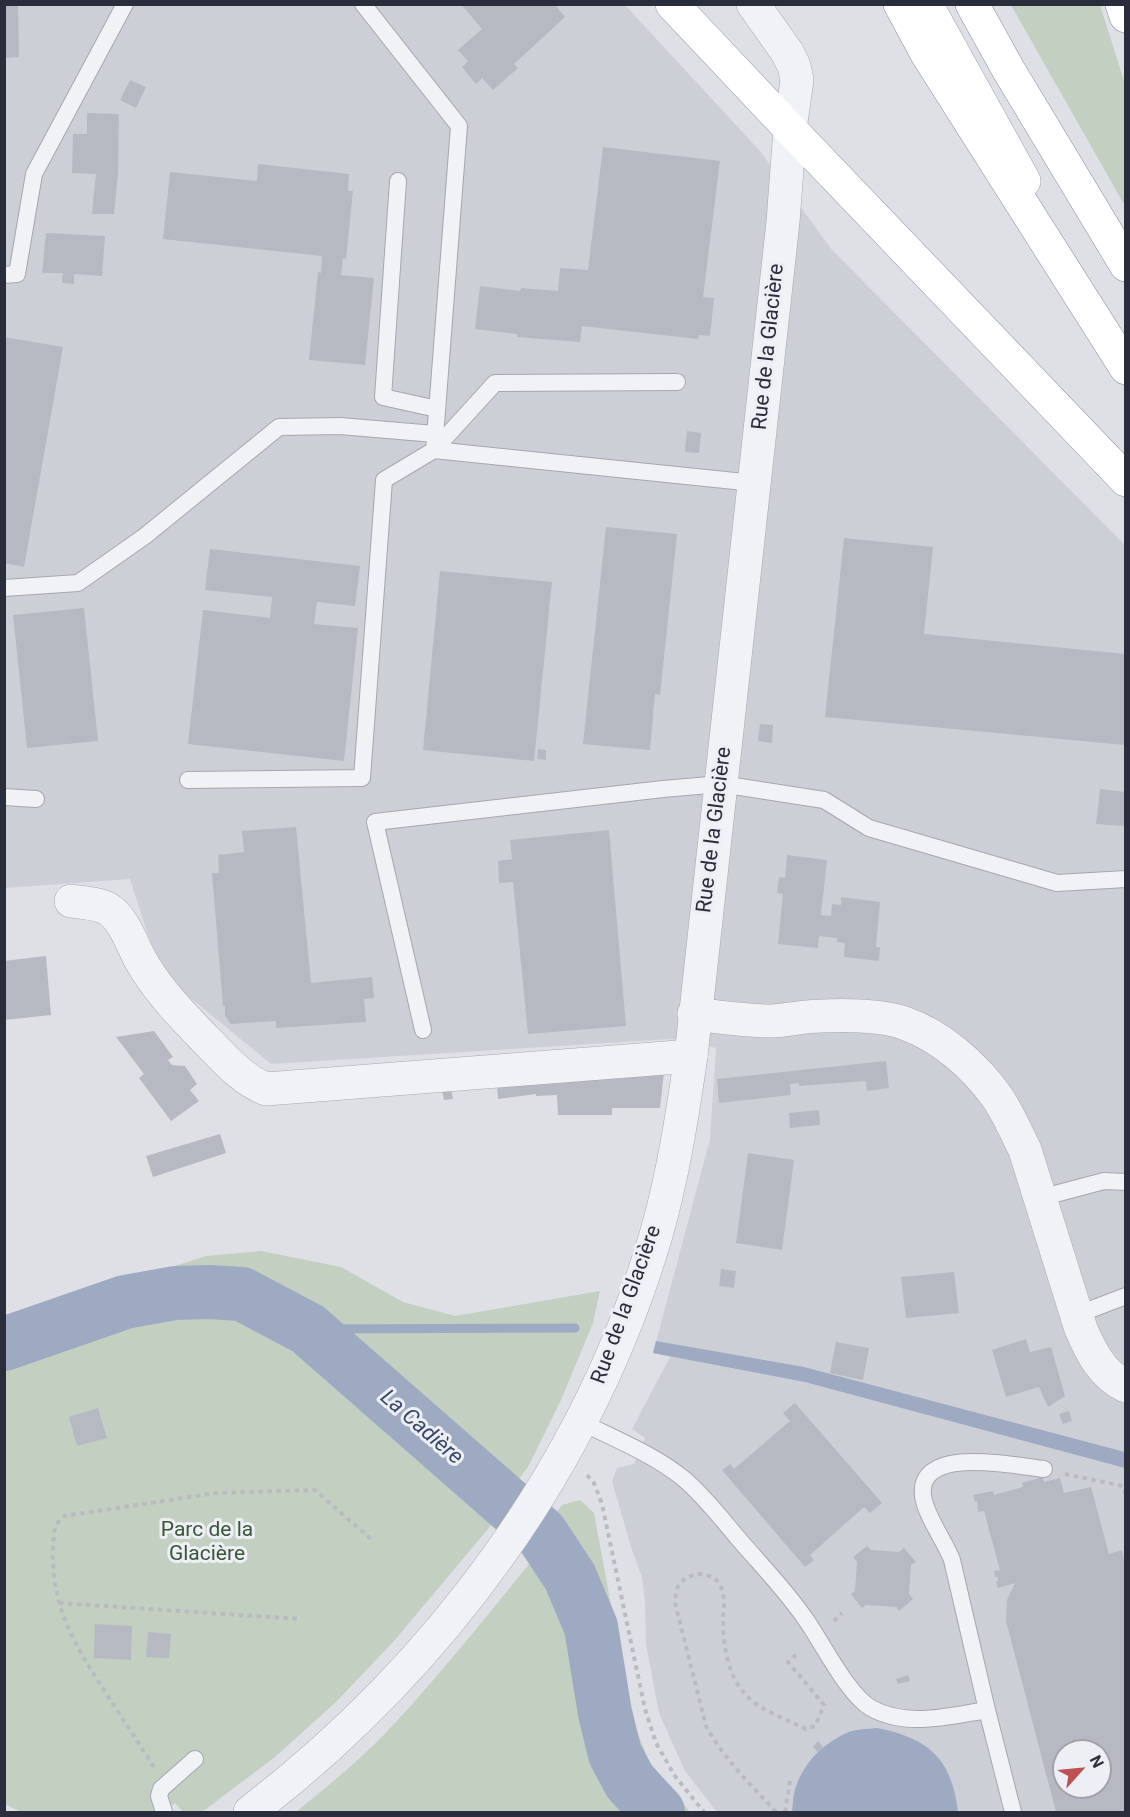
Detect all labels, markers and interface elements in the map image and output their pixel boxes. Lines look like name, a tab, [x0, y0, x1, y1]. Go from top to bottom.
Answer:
street label: Rue de la Glacière	[748, 263, 790, 431]
street label: Rue de la Glacière	[692, 746, 738, 914]
street label: Rue de la Glacière	[587, 1222, 667, 1388]
water label: La Cadière	[374, 1385, 468, 1471]
park label: Parc de la Glacière	[161, 1518, 253, 1568]
north arrow	[1052, 1739, 1112, 1799]
text: N	[1086, 1752, 1108, 1771]

